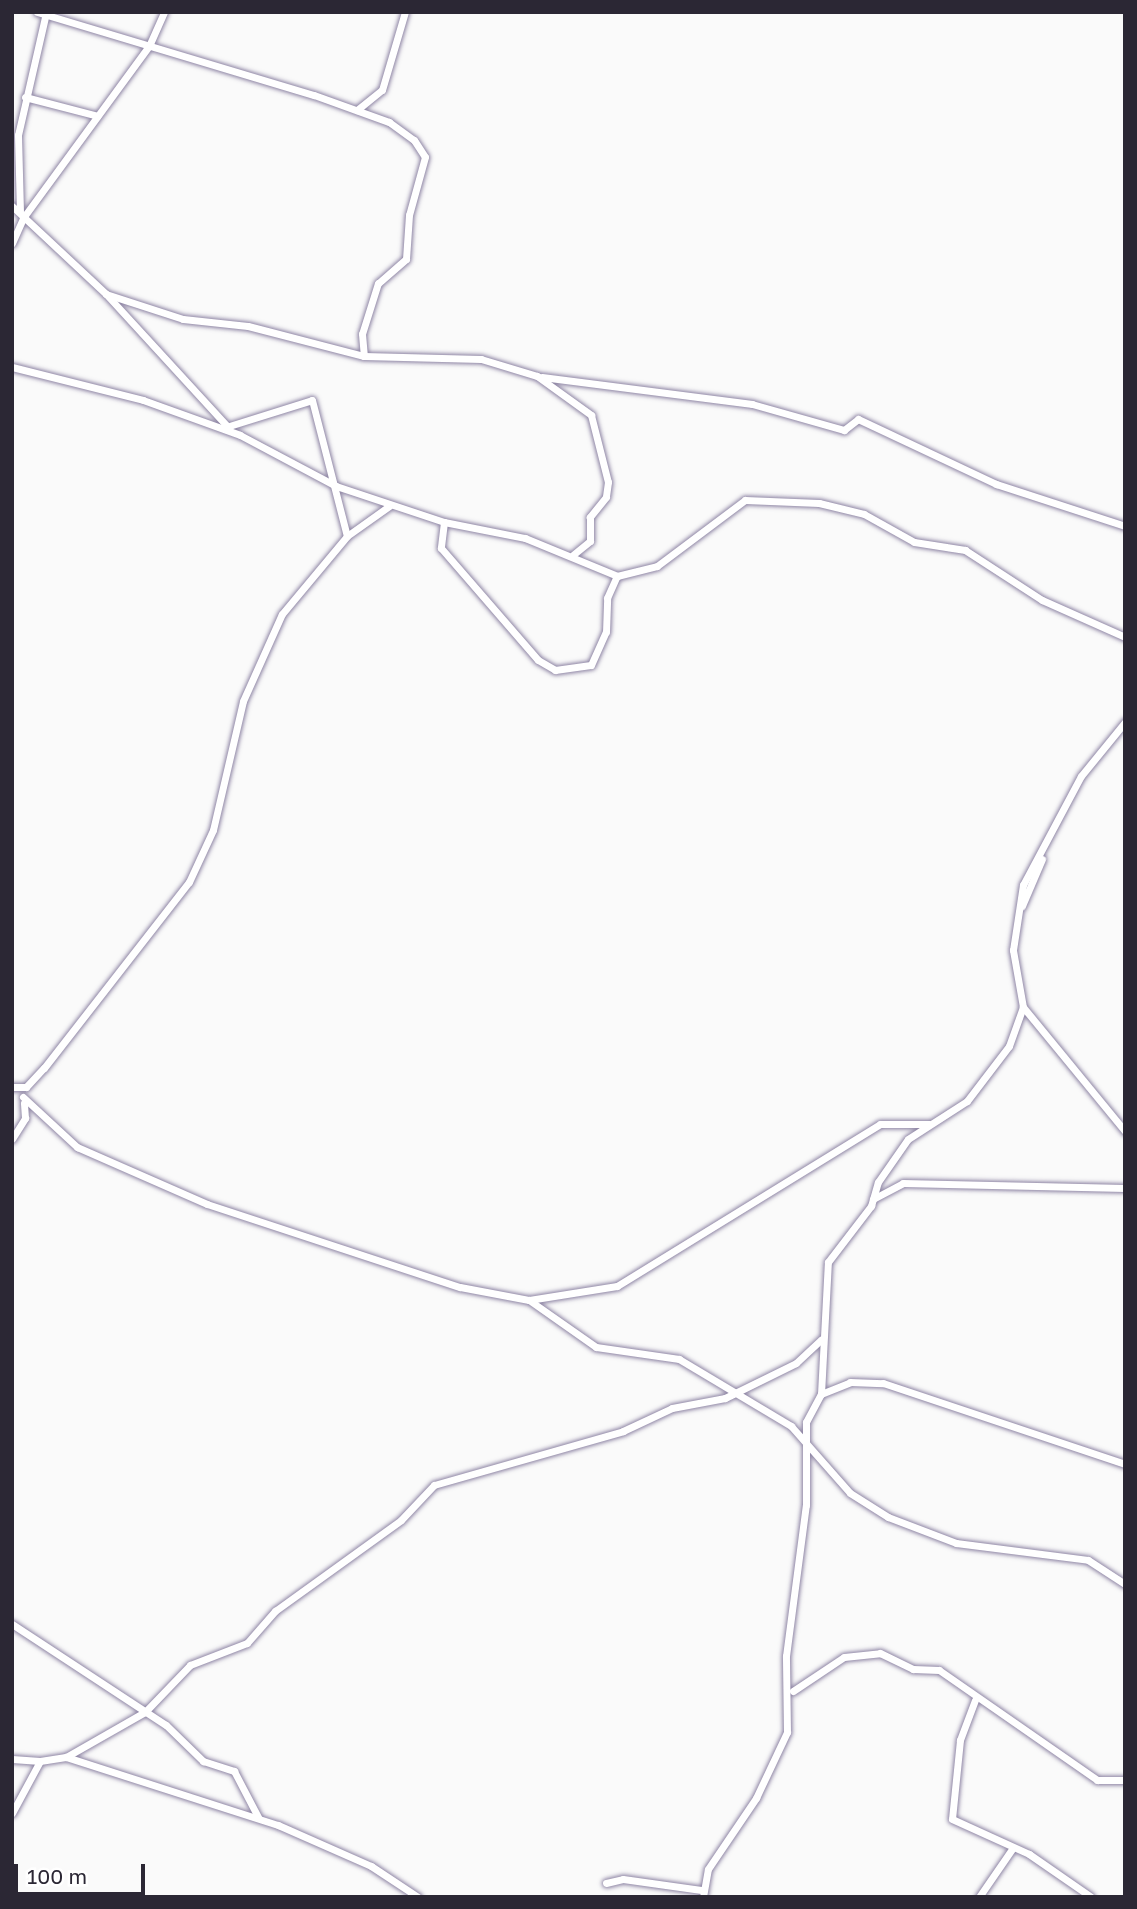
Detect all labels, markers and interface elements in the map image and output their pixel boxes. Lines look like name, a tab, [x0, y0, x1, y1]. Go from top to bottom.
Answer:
scale bar	[18, 1850, 149, 1894]
text: 100 m	[27, 1863, 87, 1889]

